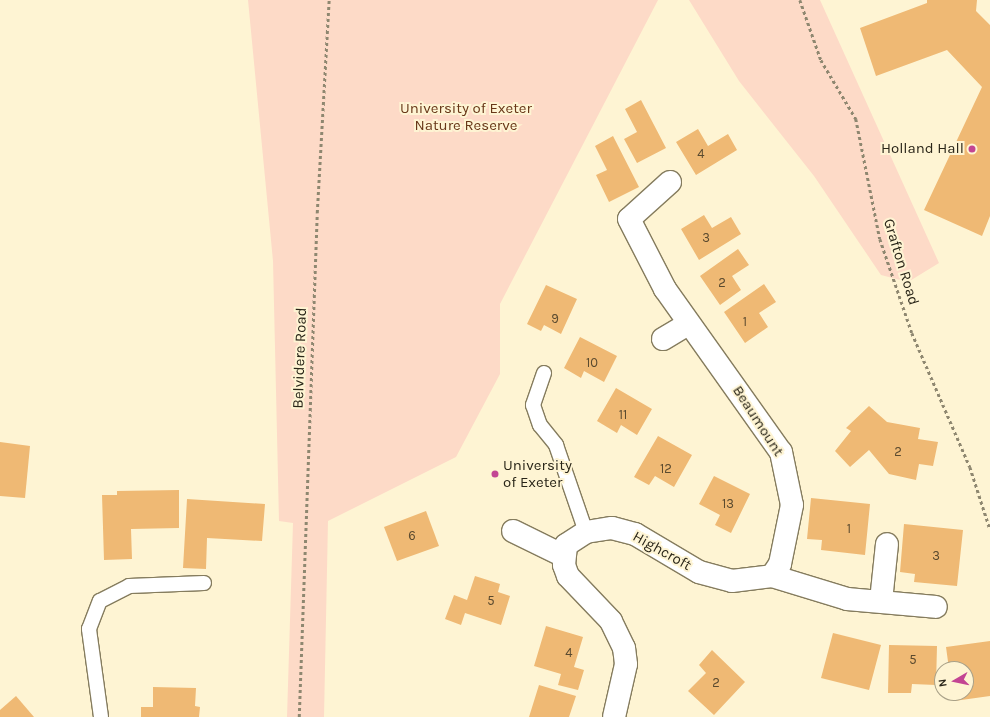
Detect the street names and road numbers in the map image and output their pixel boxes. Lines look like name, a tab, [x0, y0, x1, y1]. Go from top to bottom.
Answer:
street label: Grafton Road	[879, 217, 923, 307]
street label: Belvidere Road	[289, 307, 311, 409]
street label: Beaumount	[729, 382, 787, 460]
street label: Highcroft	[630, 528, 694, 574]

